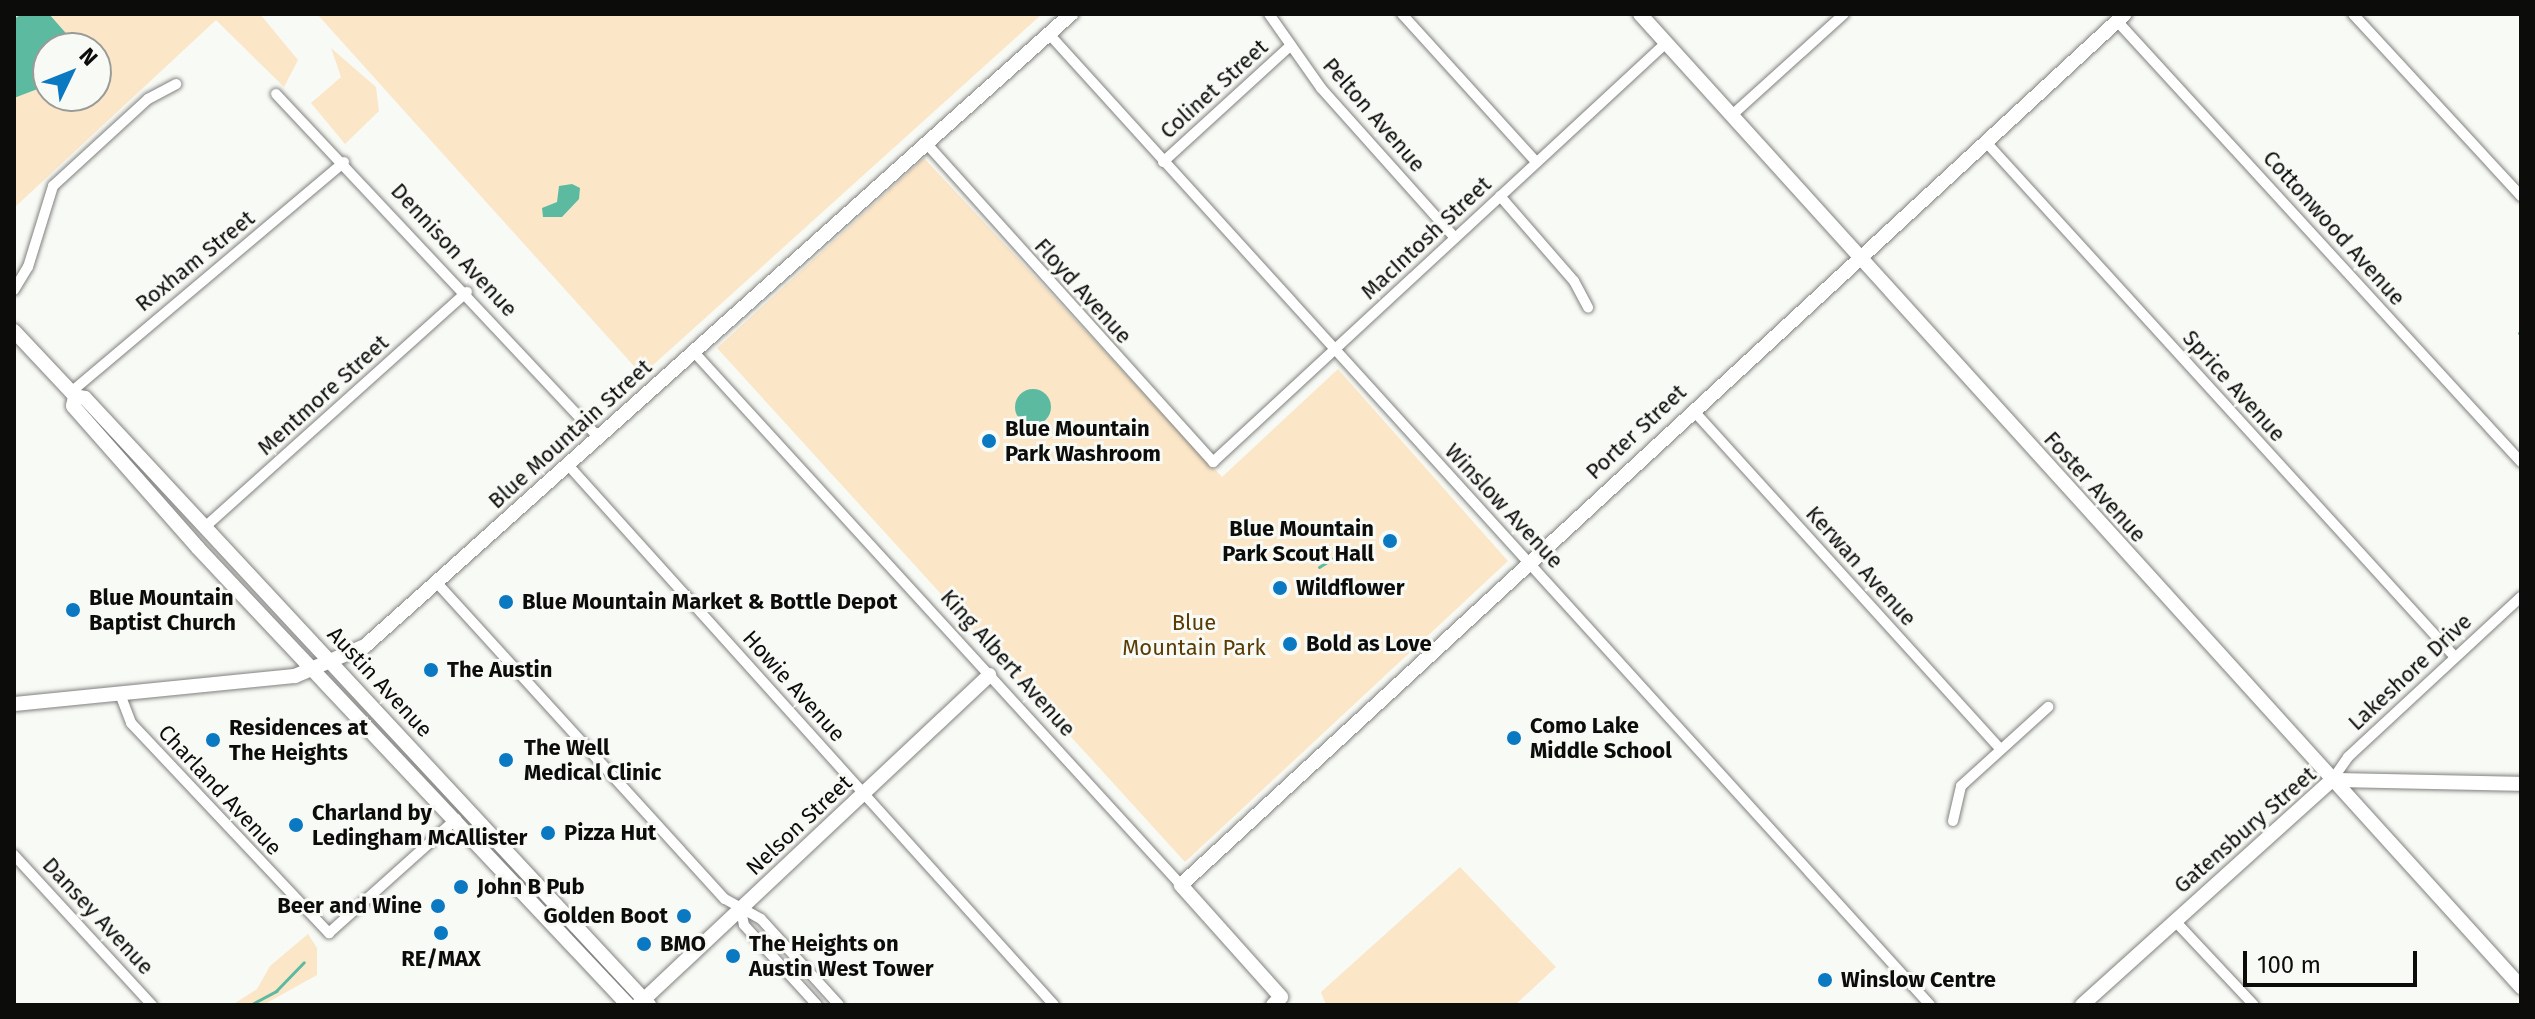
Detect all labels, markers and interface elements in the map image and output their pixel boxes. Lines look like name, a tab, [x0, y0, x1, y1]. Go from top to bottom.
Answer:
north arrow	[32, 32, 112, 112]
street label: Colinet Street	[1155, 34, 1273, 144]
text: N	[74, 42, 103, 71]
street label: Pelton Avenue	[1317, 52, 1431, 178]
street label: Cottonwood Avenue	[2257, 145, 2411, 311]
street label: MacIntosh Street	[1356, 171, 1496, 305]
street label: Dennison Avenue	[385, 178, 523, 322]
street label: Roxham Street	[130, 205, 260, 317]
street label: Floyd Avenue	[1029, 233, 1137, 349]
street label: Sprice Avenue	[2177, 325, 2291, 447]
street label: Mentmore Street	[252, 329, 394, 461]
street label: Blue Mountain Street	[483, 354, 657, 514]
street label: Porter Street	[1581, 379, 1691, 485]
place label: Blue Mountain Park Washroom	[1005, 415, 1161, 466]
street label: Foster Avenue	[2038, 426, 2152, 548]
marker: Blue Mountain Park Washroom	[980, 432, 998, 450]
street label: Winslow Avenue	[1439, 438, 1569, 574]
street label: Kerwan Avenue	[1800, 501, 1922, 631]
place label: Blue Mountain Park Scout Hall	[1222, 515, 1374, 566]
marker: Blue Mountain Park Scout Hall	[1381, 532, 1399, 550]
place label: Wildflower	[1296, 575, 1405, 601]
marker: Wildflower	[1271, 579, 1289, 597]
place label: Blue Mountain Baptist Church	[89, 584, 236, 636]
street label: King Albert Avenue	[935, 584, 1081, 742]
place label: Blue Mountain Market & Bottle Depot	[522, 589, 898, 615]
marker: Blue Mountain Market & Bottle Depot	[497, 593, 515, 611]
marker: Blue Mountain Baptist Church	[64, 601, 82, 619]
street label: Lakeshore Drive	[2343, 608, 2477, 736]
park label: Blue Mountain Park	[1122, 609, 1266, 660]
street label: Austin Avenue	[322, 621, 438, 743]
street label: Howie Avenue	[737, 625, 851, 747]
place label: Bold as Love	[1306, 631, 1432, 657]
marker: Bold as Love	[1281, 635, 1299, 653]
place label: The Austin	[447, 657, 553, 683]
marker: The Austin	[422, 661, 440, 679]
place label: Como Lake Middle School	[1530, 712, 1672, 764]
place label: Residences at The Heights	[229, 714, 368, 766]
street label: Charland Avenue	[153, 719, 287, 861]
marker: Como Lake Middle School	[1505, 729, 1523, 747]
marker: Residences at The Heights	[204, 731, 222, 749]
place label: The Well Medical Clinic	[524, 734, 661, 786]
marker: The Well Medical Clinic	[495, 749, 517, 771]
street label: Gatensbury Street	[2169, 761, 2321, 899]
street label: Nelson Street	[741, 769, 857, 881]
place label: Charland by Ledingham McAllister	[312, 799, 527, 850]
marker: Charland by Ledingham McAllister	[287, 816, 305, 834]
place label: Pizza Hut	[564, 820, 656, 846]
marker: Pizza Hut	[539, 824, 557, 842]
street label: Dansey Avenue	[37, 852, 159, 980]
place label: John B Pub	[477, 874, 585, 900]
marker: John B Pub	[452, 878, 470, 896]
place label: Beer and Wine	[277, 893, 422, 919]
marker: Beer and Wine	[429, 897, 447, 915]
place label: Golden Boot	[544, 903, 668, 929]
marker: Golden Boot	[675, 907, 693, 925]
marker: RE/MAX	[432, 924, 450, 942]
place label: The Heights on Austin West Tower	[749, 930, 934, 982]
place label: BMO	[660, 931, 706, 957]
marker: BMO	[635, 935, 653, 953]
scale bar	[2247, 935, 2421, 985]
place label: RE/MAX	[401, 946, 481, 972]
marker: The Heights on Austin West Tower	[724, 947, 742, 965]
text: 100 m	[2257, 951, 2321, 979]
place label: Winslow Centre	[1841, 967, 1996, 993]
marker: Winslow Centre	[1816, 971, 1834, 989]

